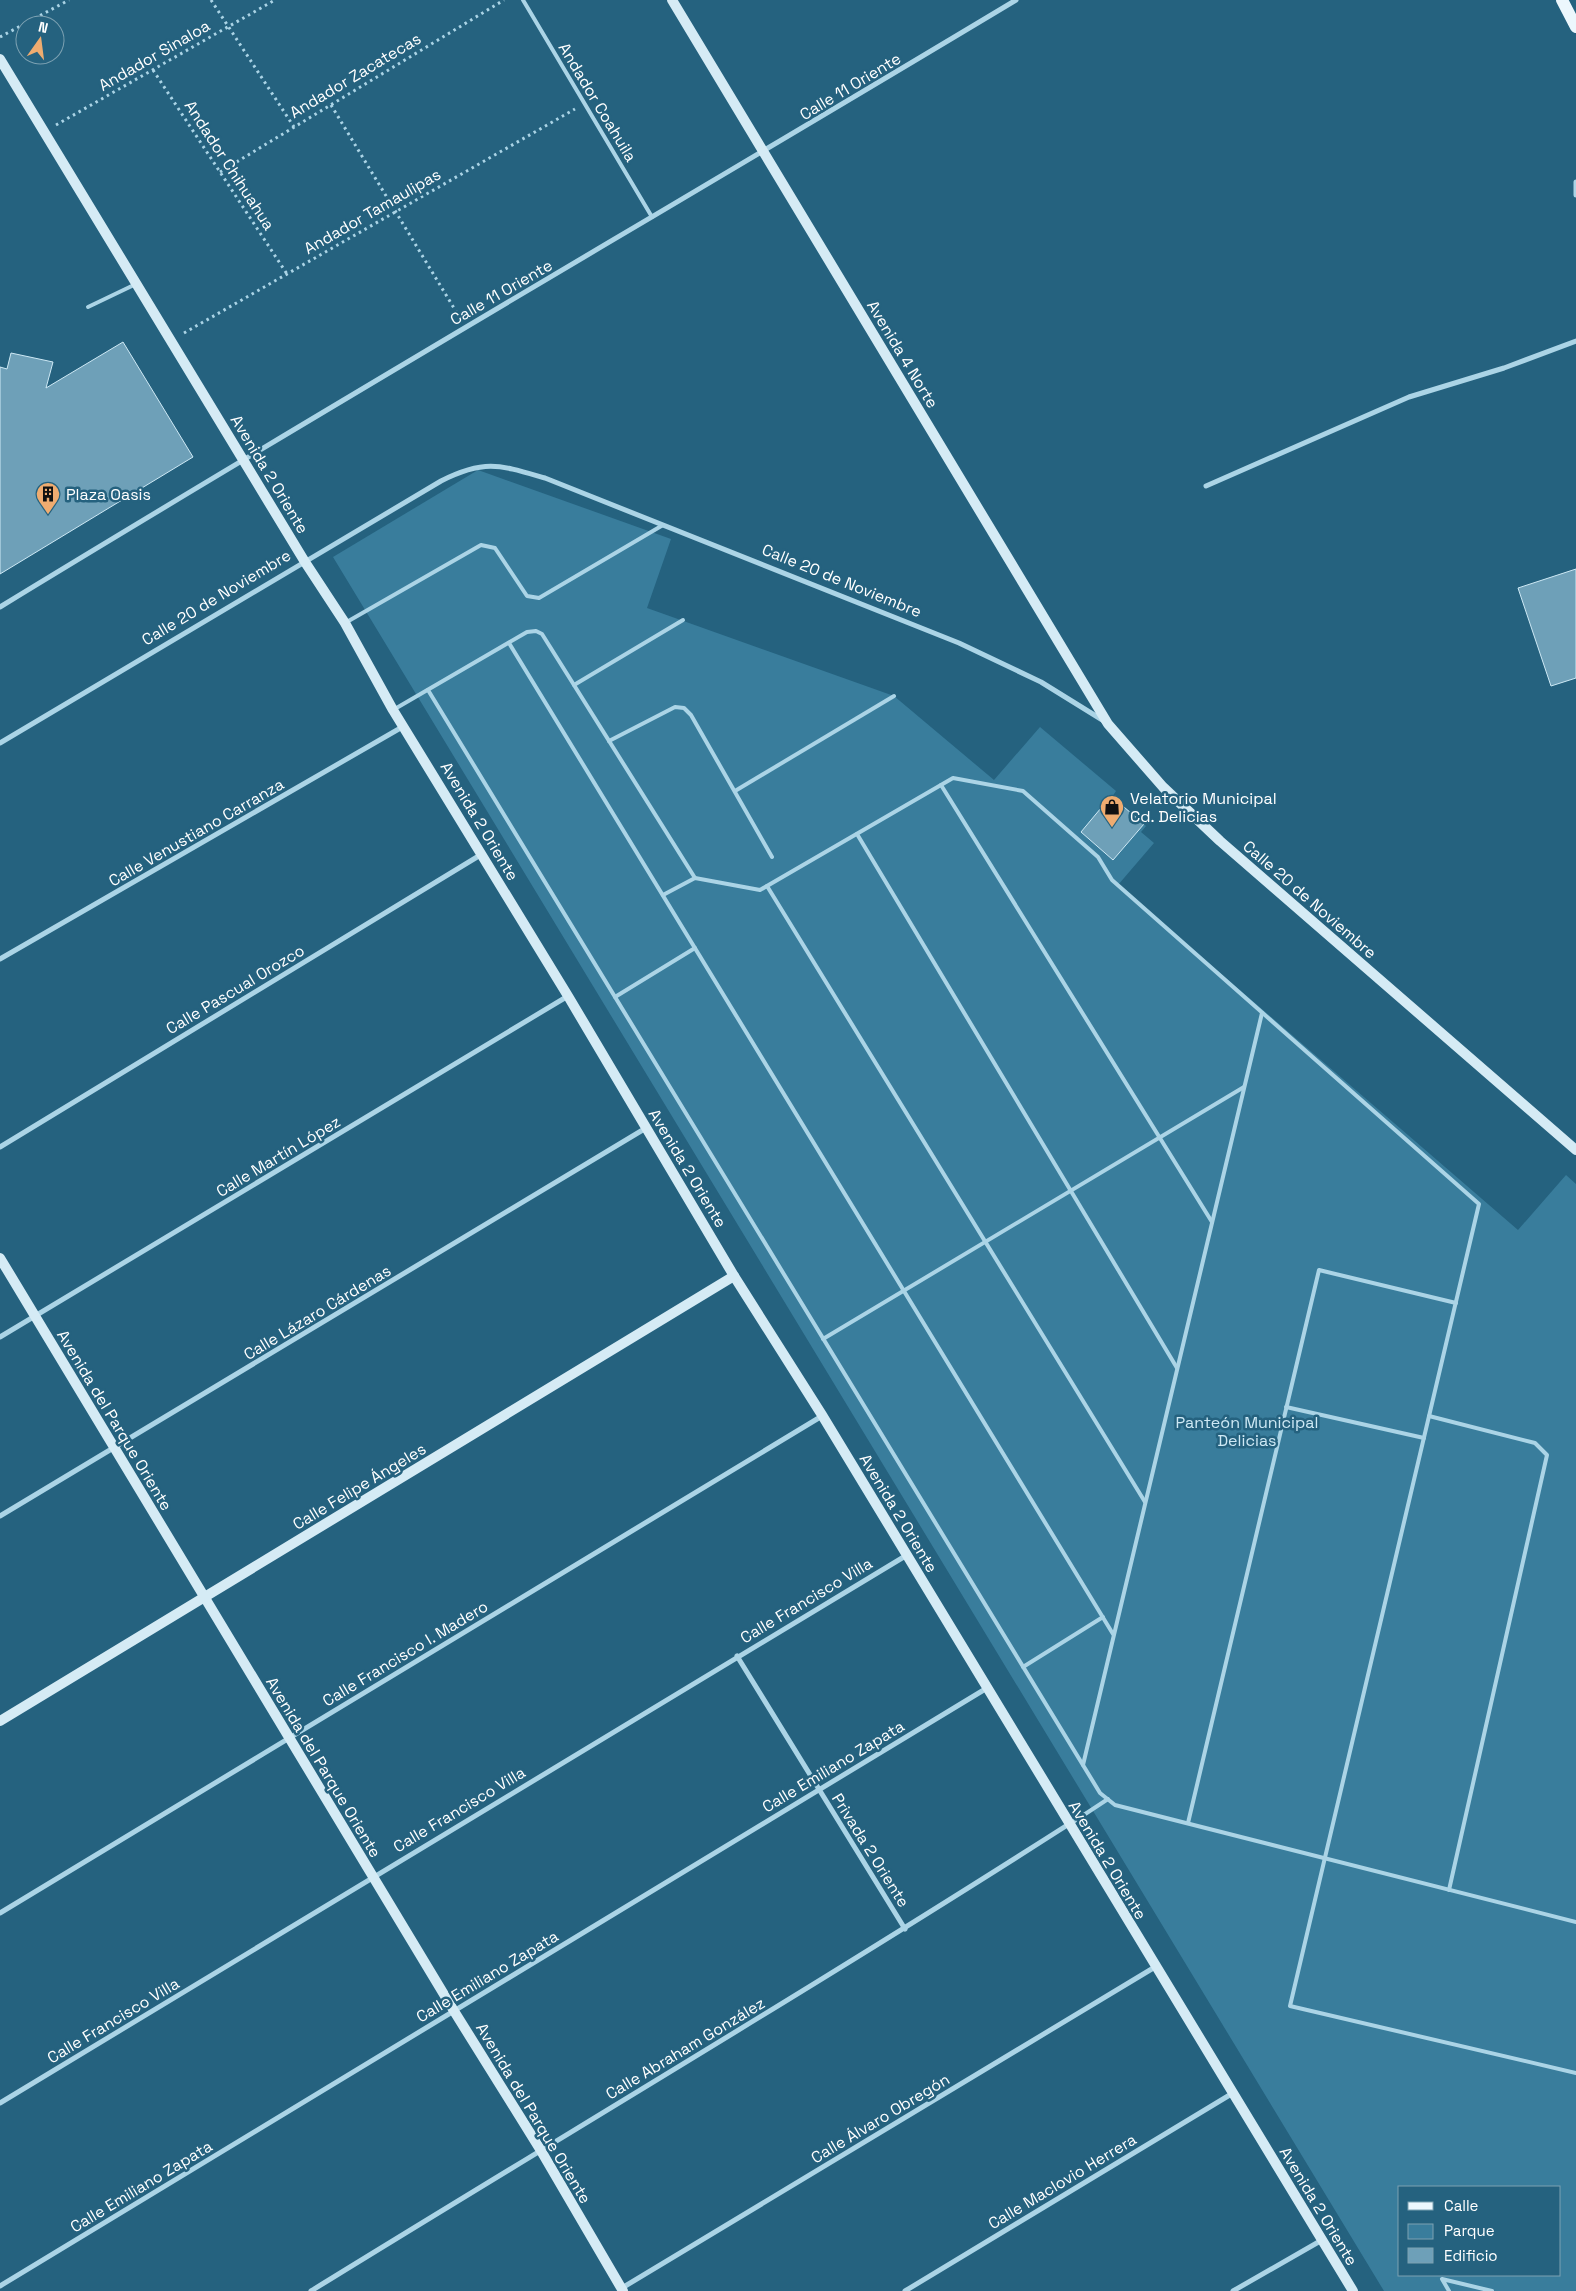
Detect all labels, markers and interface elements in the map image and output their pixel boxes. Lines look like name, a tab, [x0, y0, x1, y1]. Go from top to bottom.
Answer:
north arrow	[15, 15, 65, 65]
street label: Andador Sinaloa	[95, 15, 214, 96]
text: N	[36, 18, 50, 37]
street label: Andador Zacatecas	[286, 28, 425, 123]
street label: Andador Coahuila	[554, 39, 641, 166]
street label: Calle 11 Oriente	[796, 48, 905, 125]
street label: Andador Chihuahua	[180, 96, 279, 234]
street label: Andador Tamaulipas	[300, 164, 444, 259]
street label: Calle 11 Oriente	[446, 255, 556, 330]
street label: Avenida 4 Norte	[862, 297, 943, 412]
street label: Avenida 2 Oriente	[226, 411, 313, 537]
building icon: Plaza Oasis	[35, 481, 61, 515]
place label: Plaza Oasis	[66, 484, 151, 505]
street label: Calle 20 de Noviembre	[759, 539, 925, 622]
street label: Calle 20 de Noviembre	[138, 545, 295, 650]
street label: Avenida 2 Oriente	[436, 758, 523, 884]
street label: Calle Venustiano Carranza	[105, 774, 288, 891]
place label: Velatorio Municipal Cd. Delicias	[1130, 788, 1277, 827]
shop icon: Velatorio Municipal Cd. Delicias	[1099, 794, 1125, 828]
street label: Calle 20 de Noviembre	[1239, 836, 1381, 963]
street label: Calle Pascual Orozco	[162, 940, 308, 1039]
street label: Avenida 2 Oriente	[644, 1105, 731, 1231]
street label: Calle Martín López	[212, 1111, 344, 1202]
street label: Calle Lázaro Cárdenas	[240, 1260, 395, 1365]
street label: Avenida del Parque Oriente	[52, 1326, 177, 1514]
park label: Panteón Municipal Delicias	[1176, 1412, 1318, 1451]
street label: Calle Felipe Ángeles	[289, 1438, 430, 1535]
street label: Avenida 2 Oriente	[855, 1450, 942, 1576]
street label: Calle Francisco Villa	[736, 1553, 876, 1648]
street label: Calle Francisco I. Madero	[319, 1596, 492, 1711]
street label: Avenida del Parque Oriente	[261, 1673, 386, 1861]
street label: Calle Emiliano Zapata	[758, 1716, 908, 1817]
street label: Calle Francisco Villa	[389, 1762, 529, 1857]
street label: Privada 2 Oriente	[827, 1789, 914, 1911]
street label: Avenida 2 Oriente	[1064, 1797, 1151, 1923]
street label: Calle Emiliano Zapata	[412, 1926, 562, 2027]
street label: Calle Francisco Villa	[43, 1973, 183, 2068]
street label: Calle Abraham González	[602, 1993, 769, 2104]
street label: Avenida del Parque Oriente	[471, 2019, 596, 2207]
street label: Calle Álvaro Obregón	[807, 2069, 953, 2168]
street label: Calle Maclovio Herrera	[984, 2129, 1140, 2234]
street label: Calle Emiliano Zapata	[66, 2136, 216, 2237]
street label: Avenida 2 Oriente	[1275, 2143, 1362, 2269]
legend	[1398, 2186, 1561, 2276]
text: Calle	[1444, 2196, 1479, 2215]
text: Parque	[1444, 2221, 1495, 2240]
text: Edificio	[1444, 2246, 1498, 2265]

